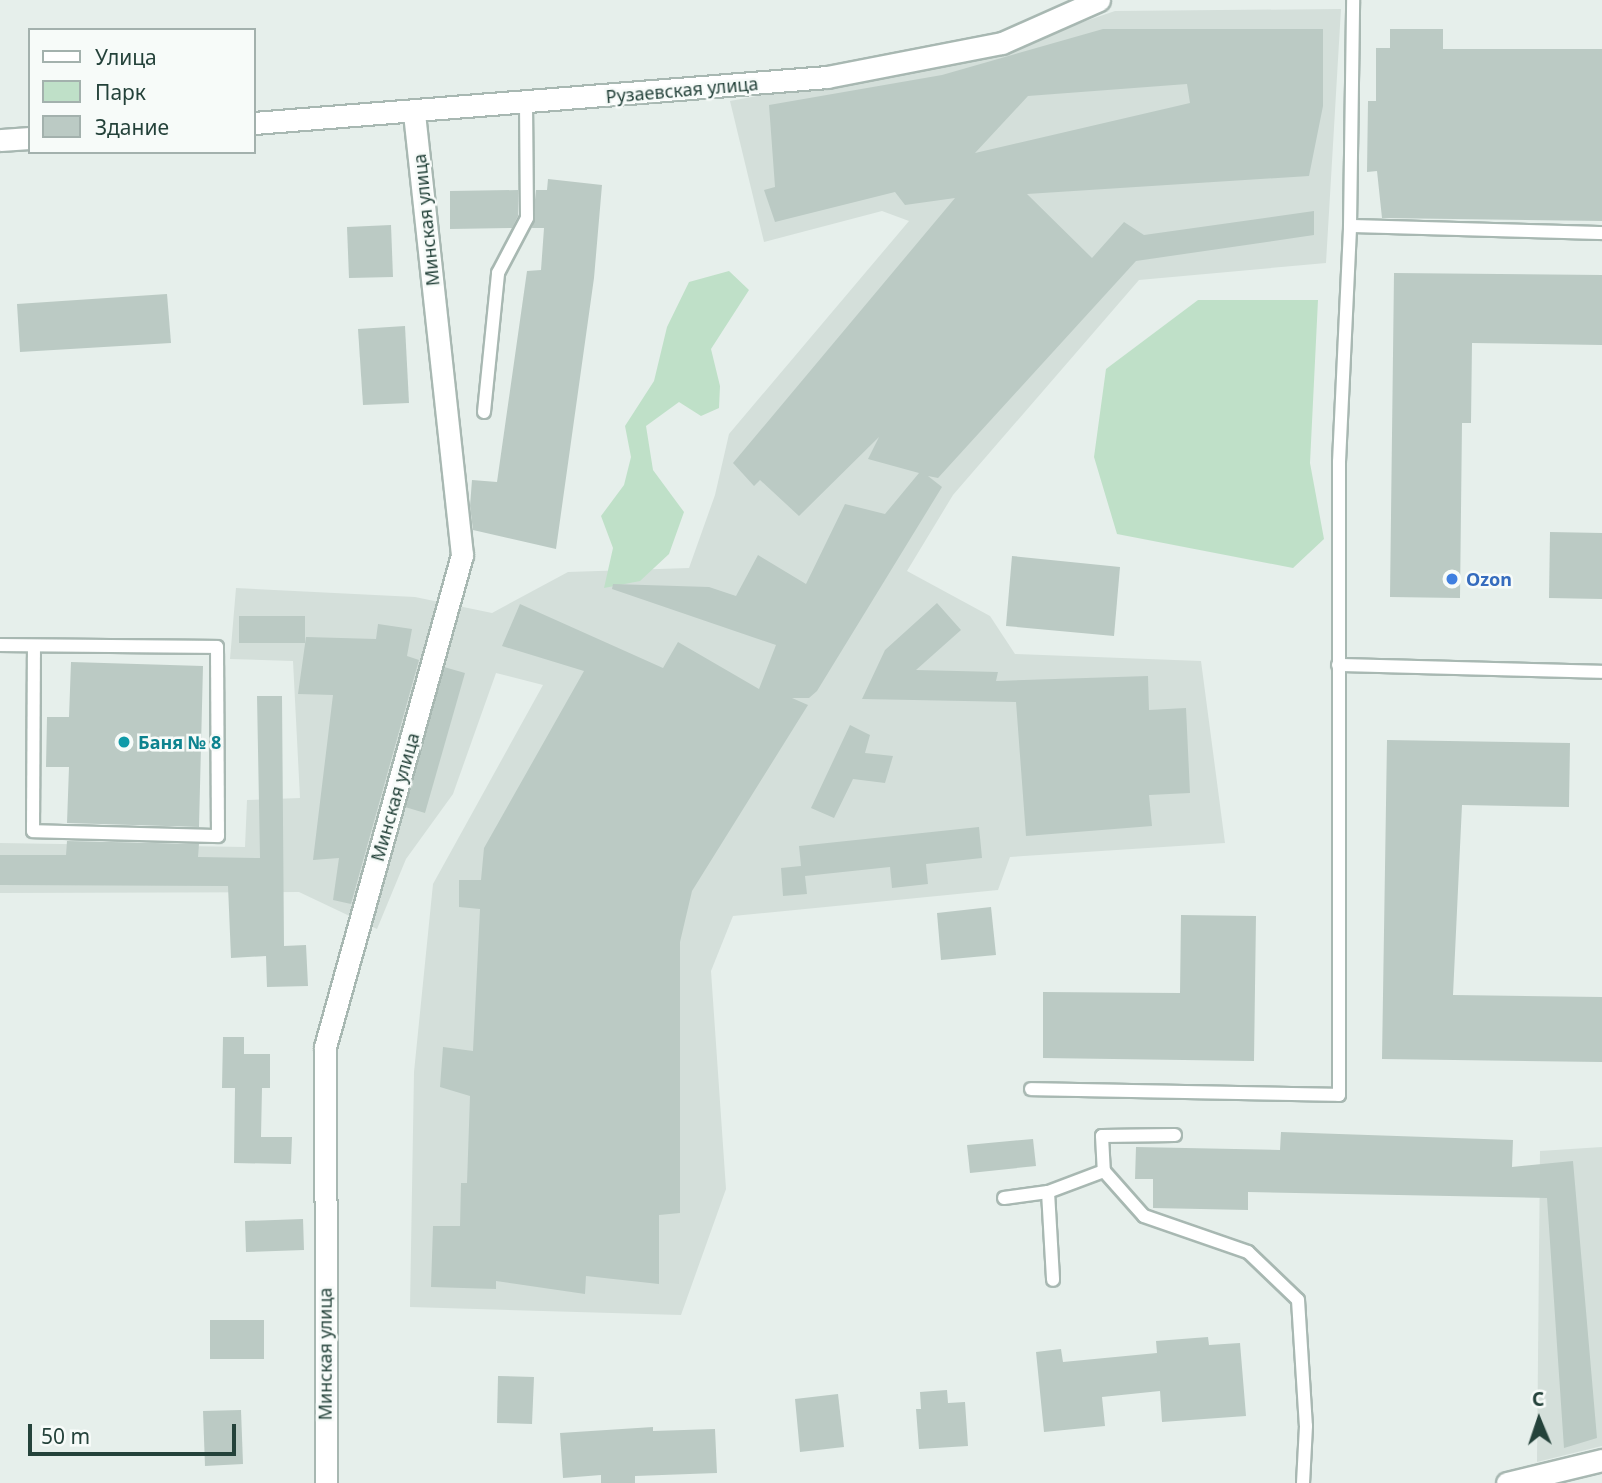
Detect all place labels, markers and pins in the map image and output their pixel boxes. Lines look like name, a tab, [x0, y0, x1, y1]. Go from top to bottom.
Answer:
place label: Ozon	[1466, 568, 1512, 590]
marker: Ozon	[1444, 571, 1460, 587]
place label: Баня № 8	[138, 731, 221, 753]
marker: Баня № 8	[116, 734, 132, 750]

